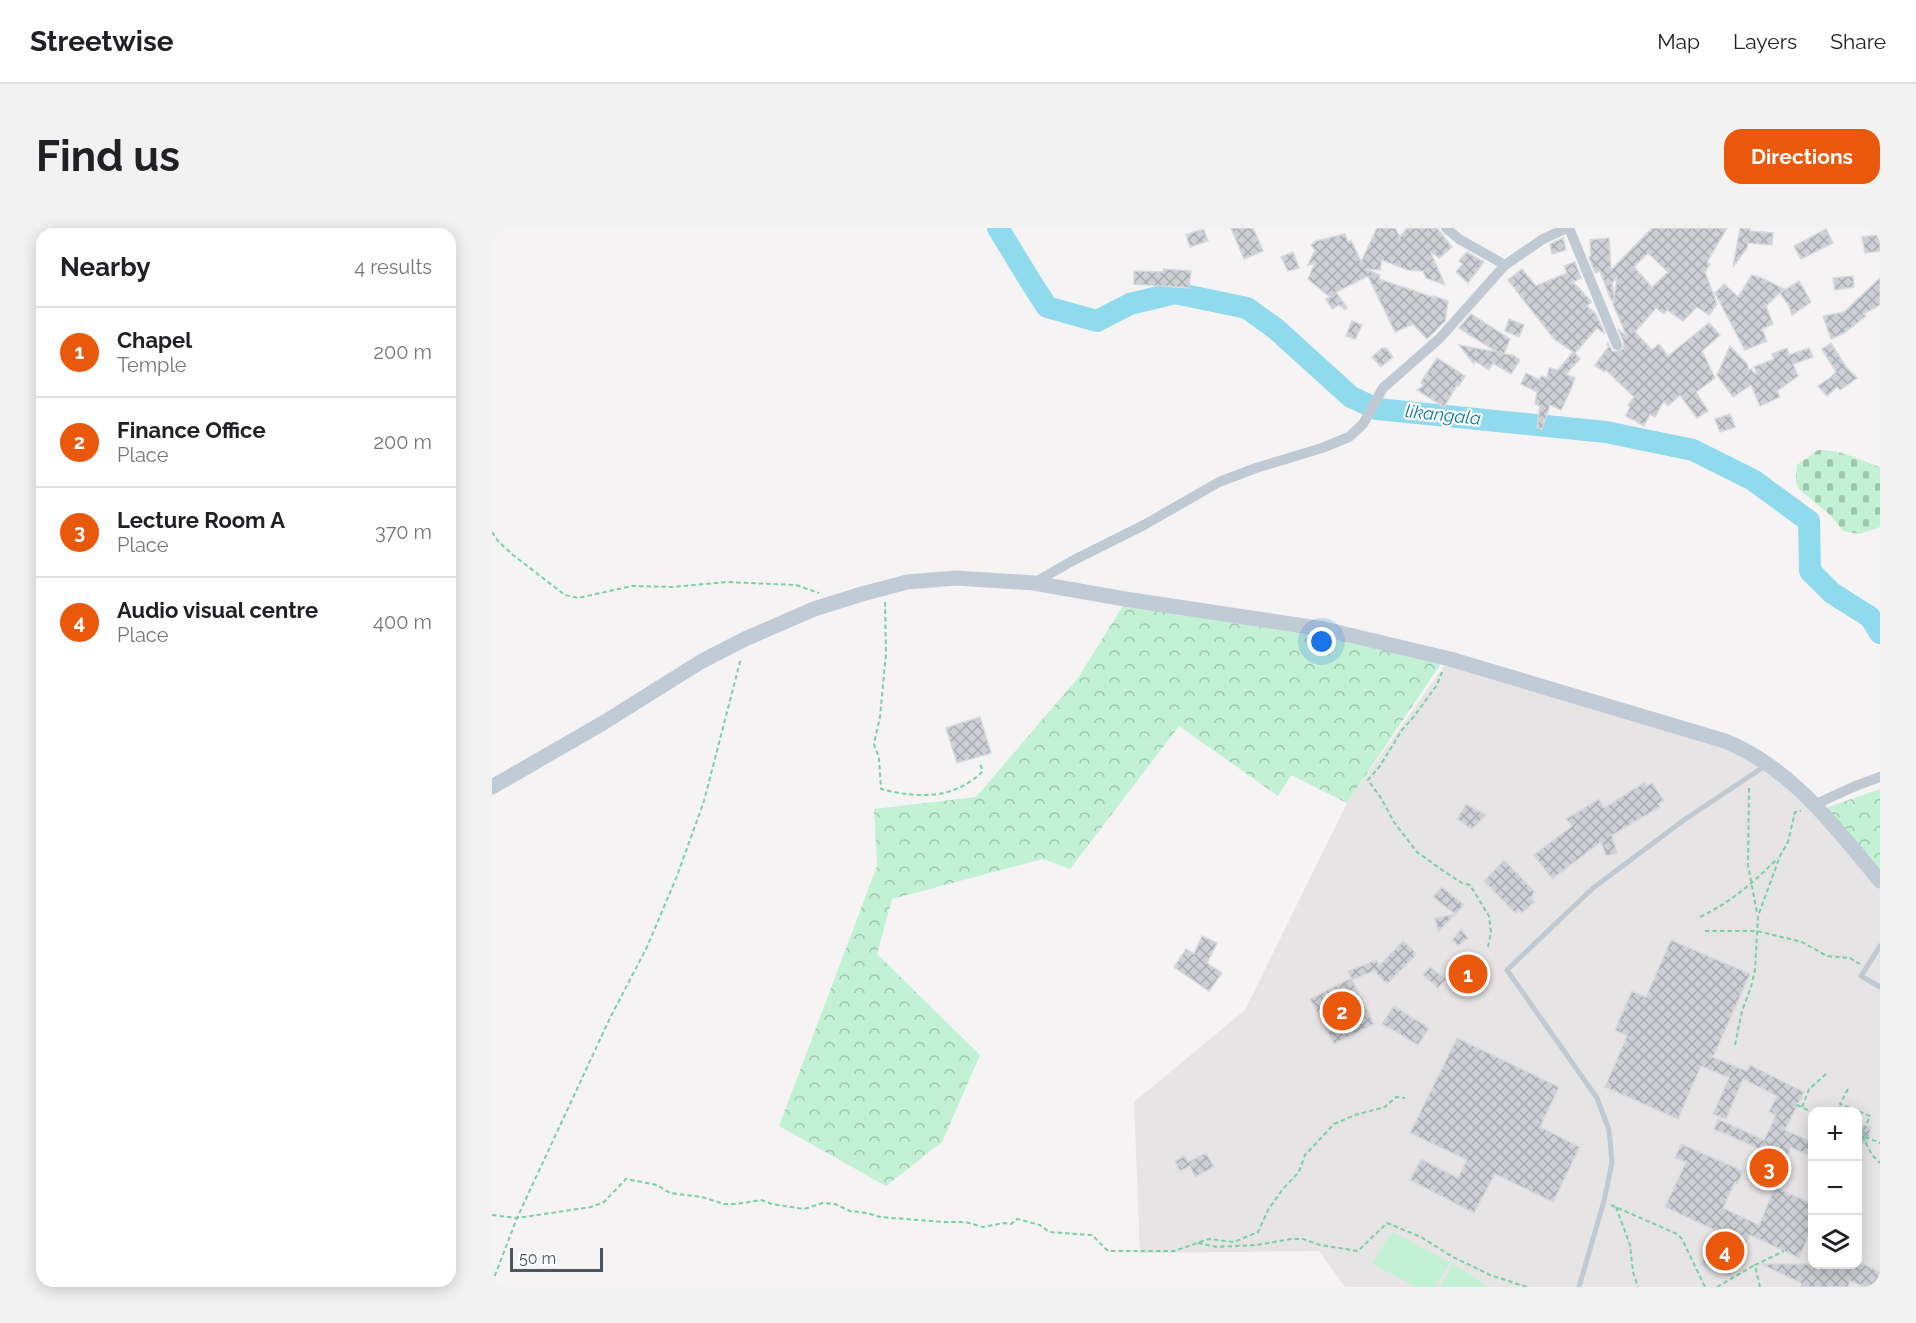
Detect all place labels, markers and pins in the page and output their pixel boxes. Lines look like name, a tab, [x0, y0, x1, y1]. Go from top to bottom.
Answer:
pin: 1	[1448, 952, 1488, 996]
pin: 2	[1322, 988, 1362, 1034]
pin: 3	[1750, 1146, 1788, 1190]
pin: 4	[1706, 1228, 1744, 1274]

